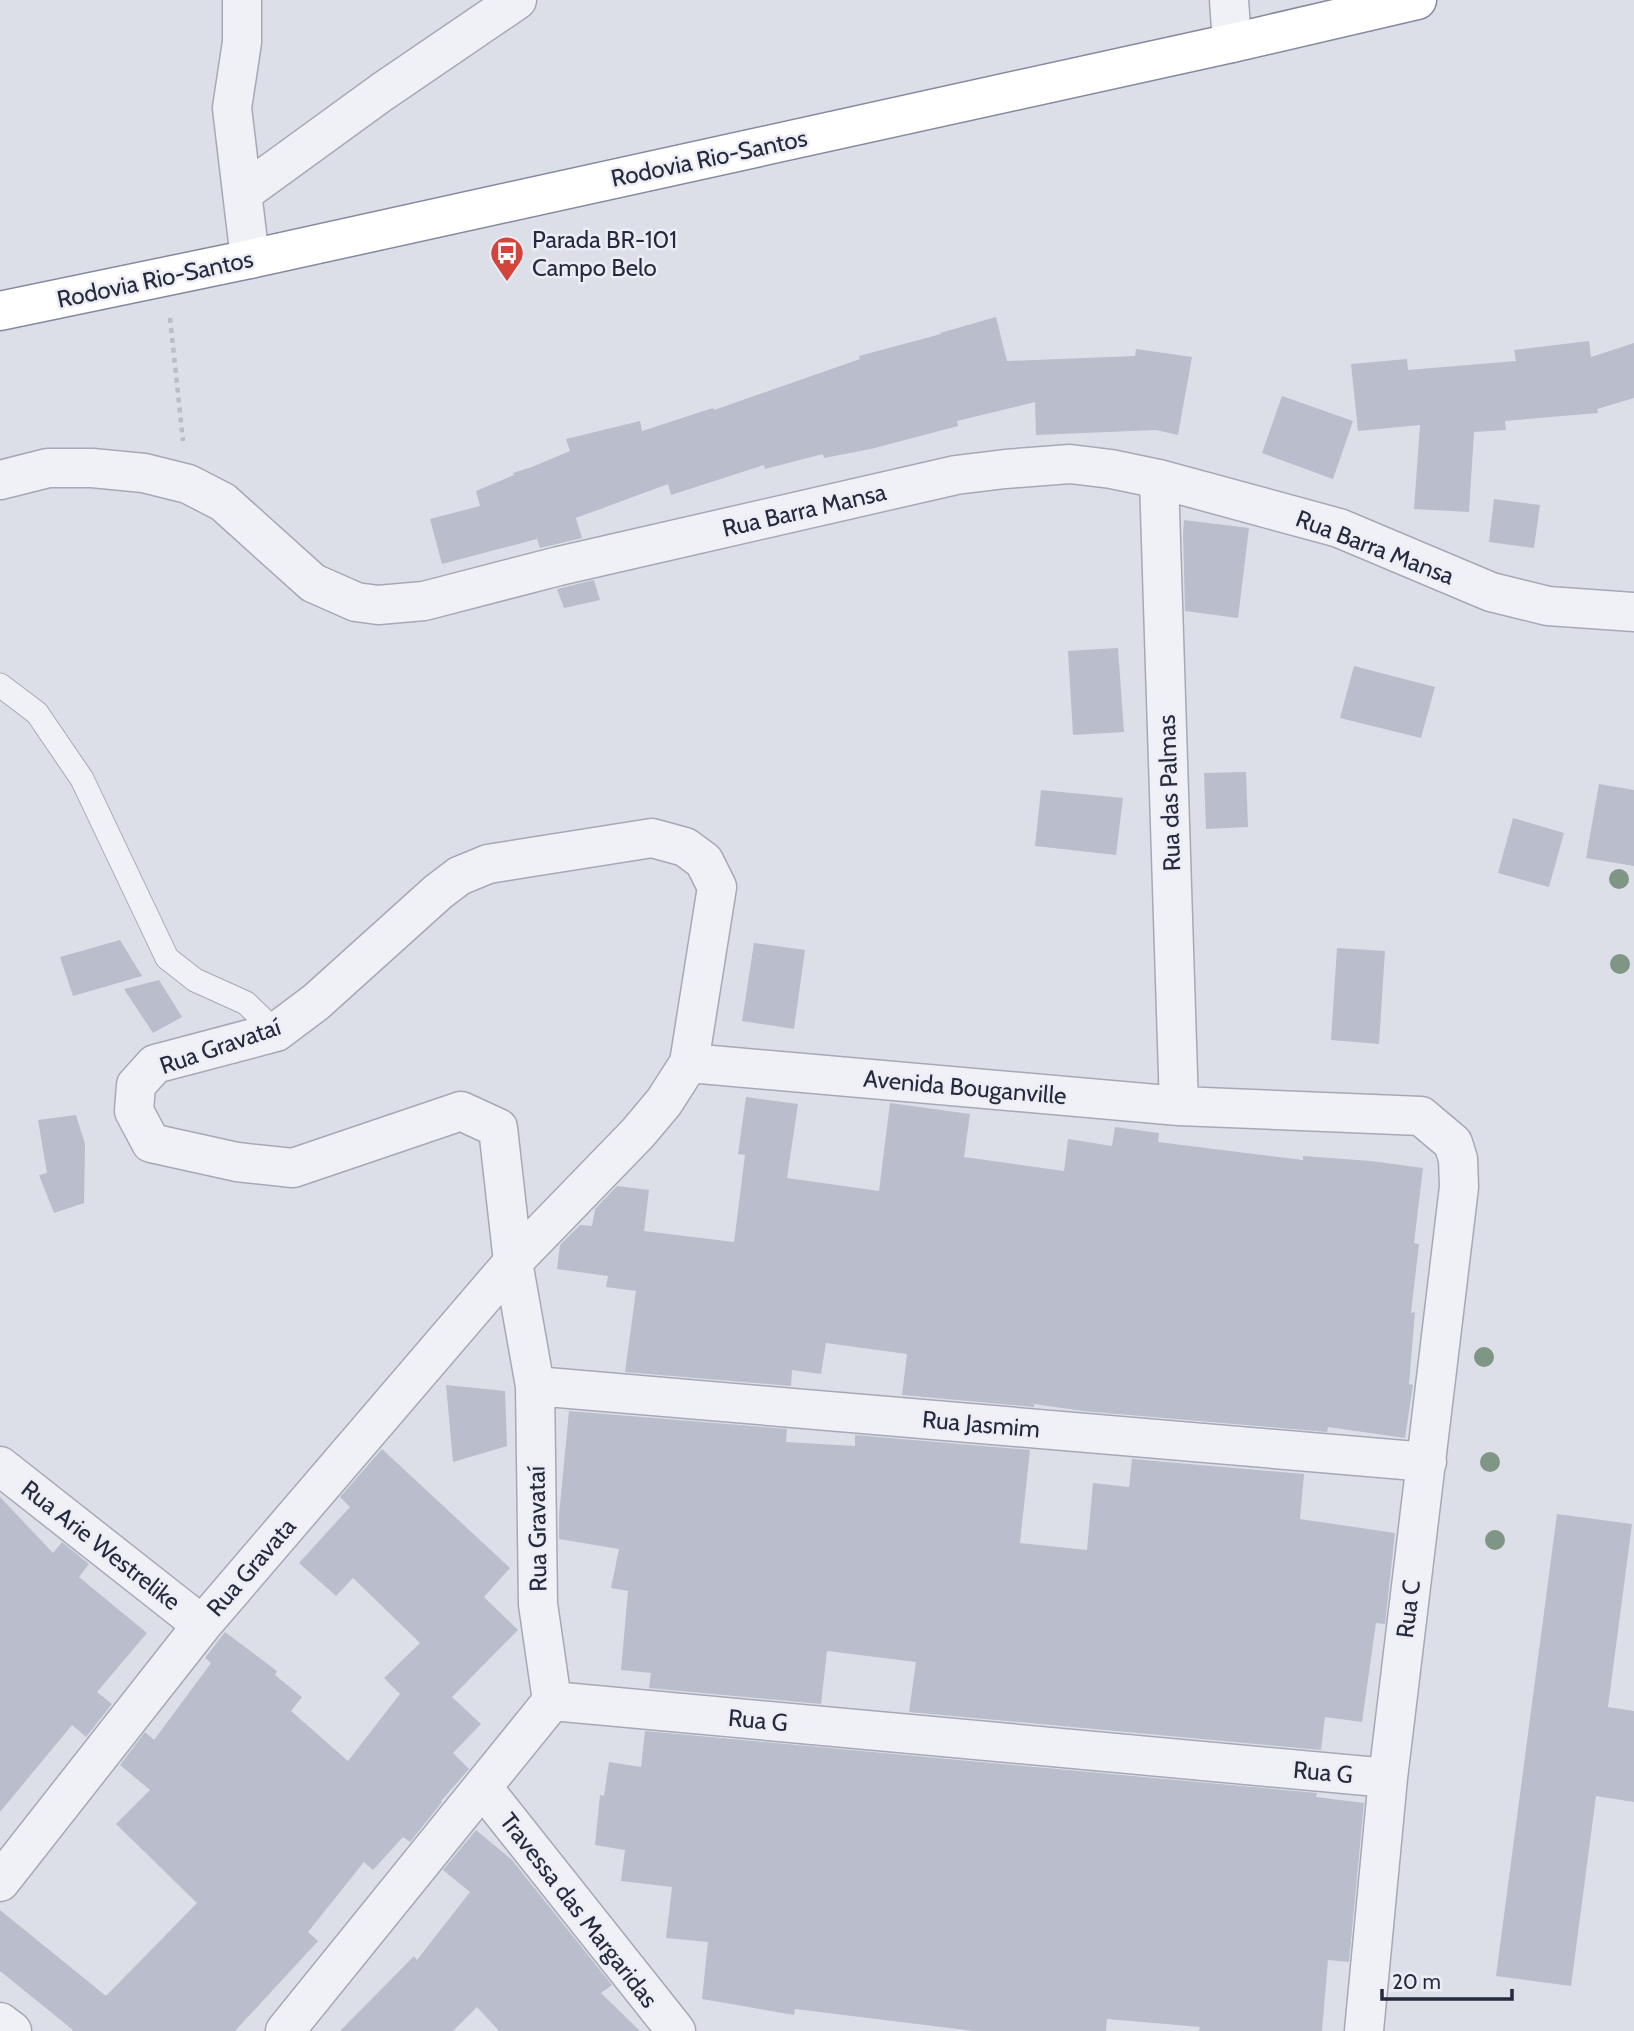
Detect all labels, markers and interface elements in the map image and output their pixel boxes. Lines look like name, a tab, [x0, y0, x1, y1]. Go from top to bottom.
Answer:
street label: Rodovia Rio-Santos	[608, 123, 810, 193]
place label: Parada BR-101 Campo Belo	[532, 225, 677, 282]
bus stop icon: Parada BR-101 Campo Belo	[488, 234, 526, 283]
street label: Rodovia Rio-Santos	[54, 244, 256, 314]
street label: Rua Barra Mansa	[719, 477, 889, 543]
street label: Rua Barra Mansa	[1292, 504, 1459, 591]
street label: Rua das Palmas	[1152, 714, 1186, 872]
street label: Rua Gravataí	[156, 1012, 284, 1080]
street label: Avenida Bouganville	[862, 1064, 1068, 1110]
street label: Rua Jasmim	[921, 1404, 1041, 1444]
street label: Rua Gravataí	[521, 1466, 553, 1592]
street label: Rua Arie Westrelike	[16, 1474, 186, 1616]
street label: Rua Gravata	[200, 1512, 302, 1622]
street label: Rua C	[1390, 1578, 1426, 1640]
street label: Rua G	[727, 1703, 789, 1737]
street label: Rua G	[1292, 1755, 1354, 1789]
street label: Travessa das Margaridas	[494, 1807, 664, 2013]
scale bar	[1382, 1958, 1512, 2002]
text: 20 m	[1392, 1969, 1441, 1994]

